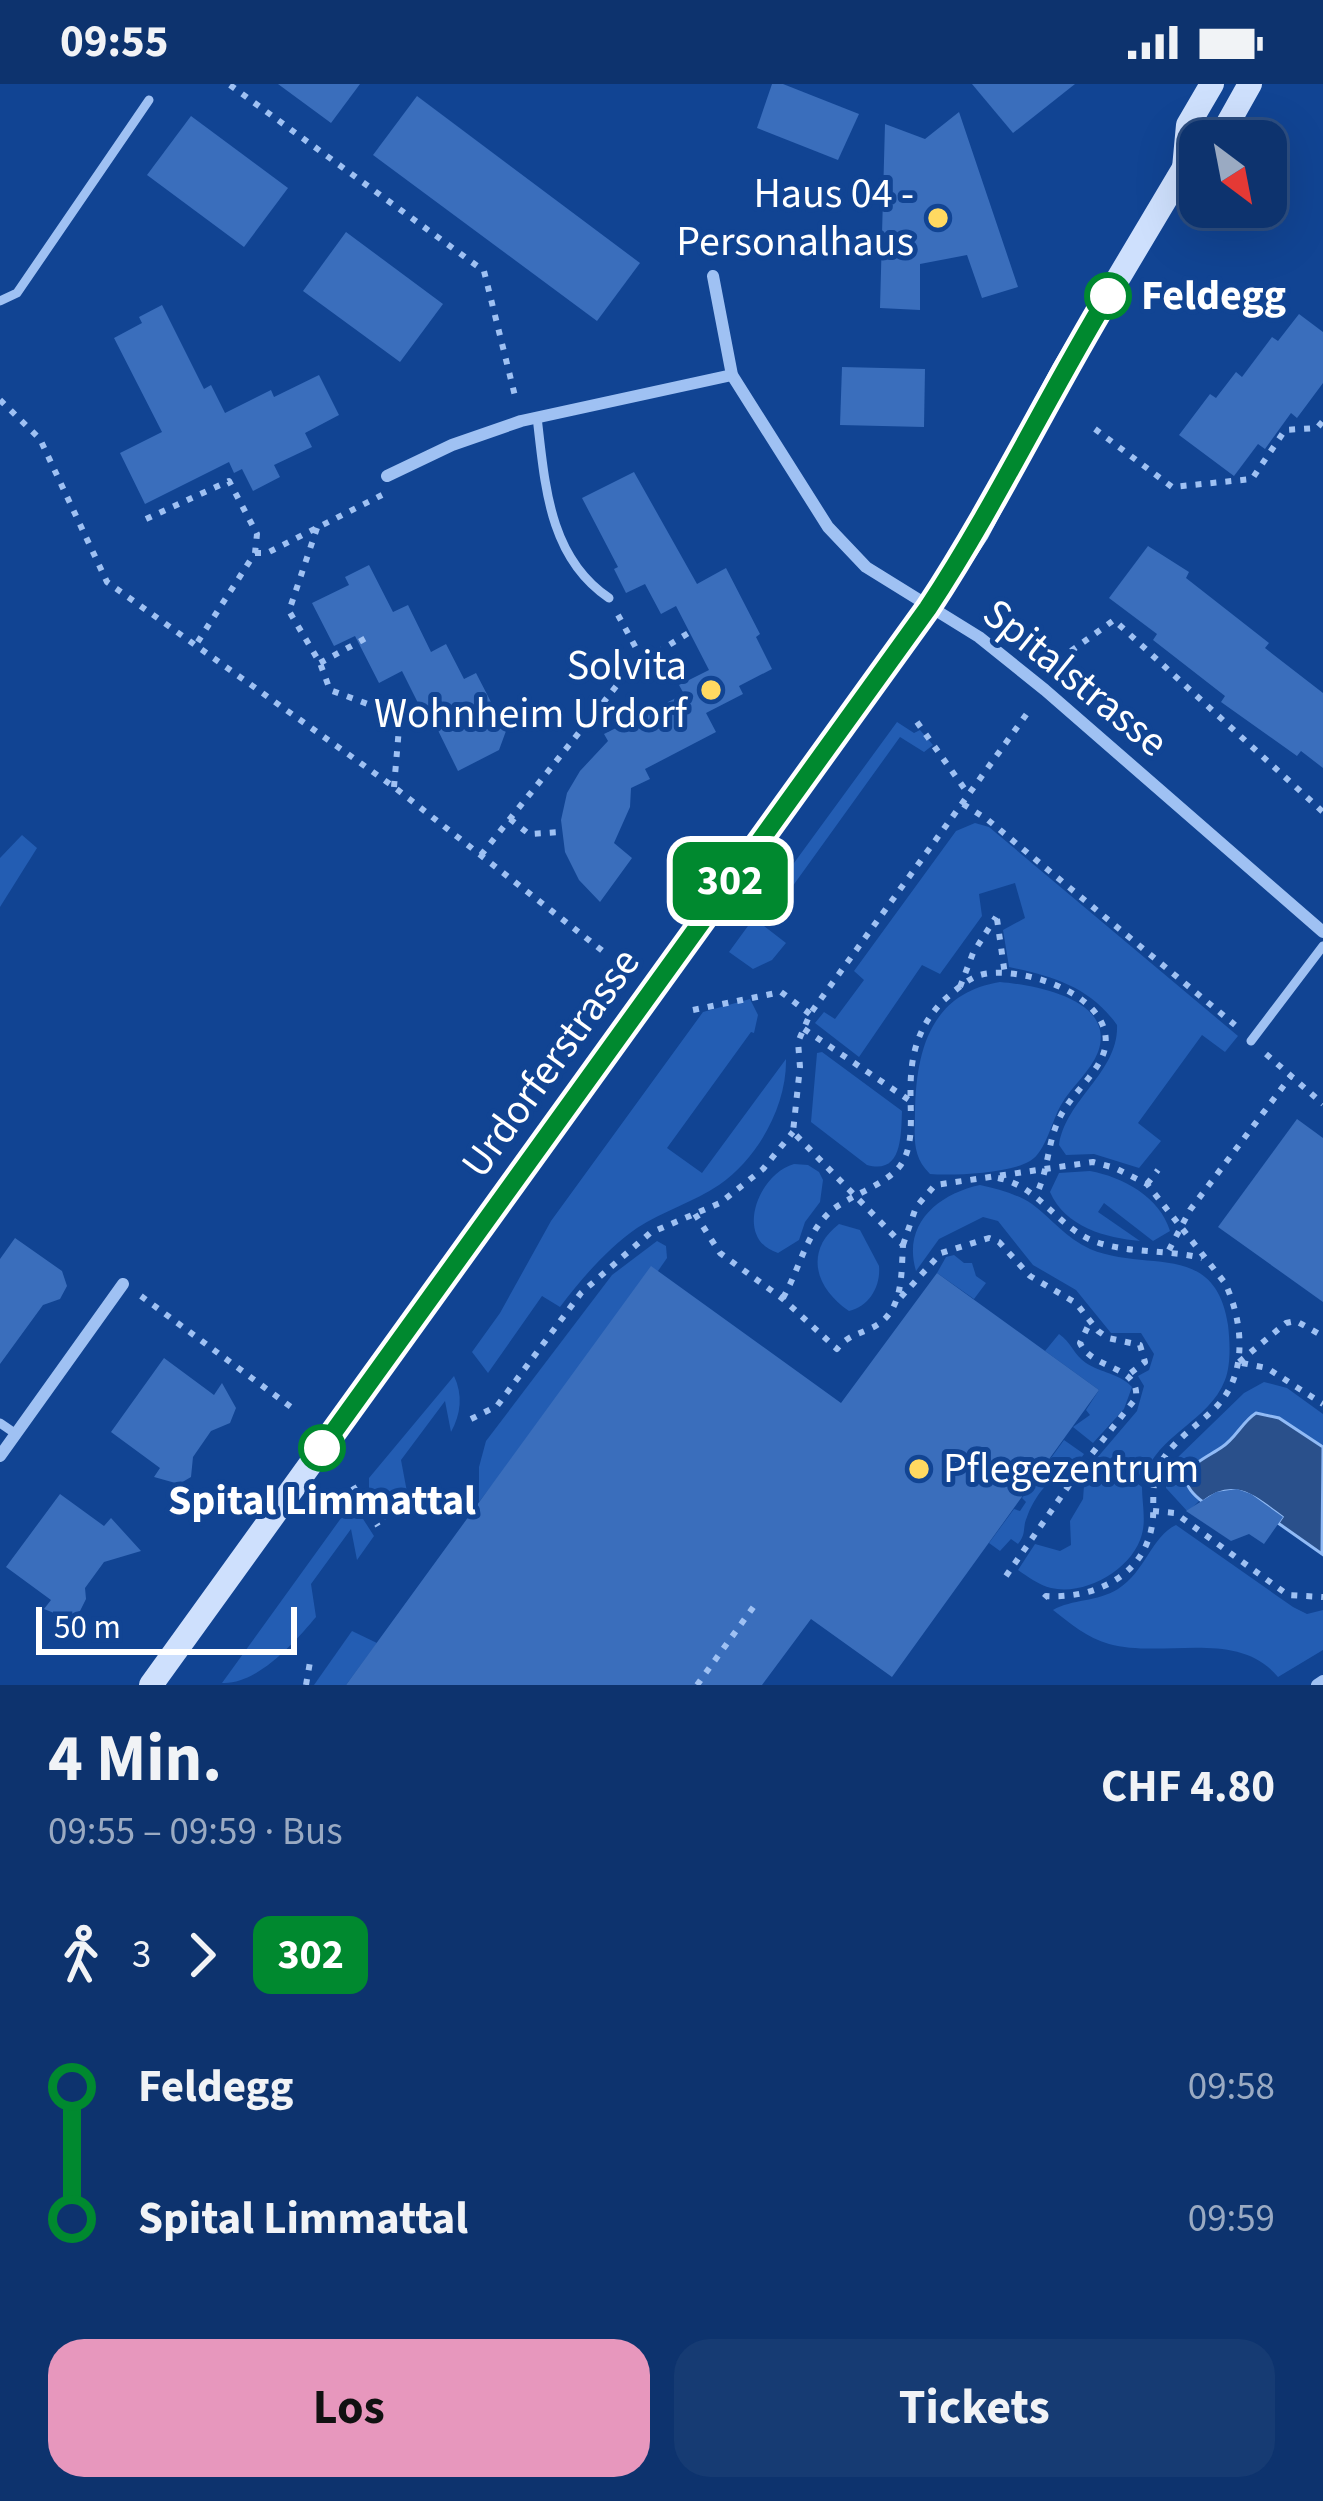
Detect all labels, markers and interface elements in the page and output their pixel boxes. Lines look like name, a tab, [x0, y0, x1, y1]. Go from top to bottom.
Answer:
text: 09:55	[60, 10, 169, 74]
north arrow	[1179, 120, 1287, 228]
map controls	[1179, 120, 1287, 228]
place label: Haus 04 - Personalhaus	[676, 164, 914, 272]
marker: Haus 04 - Personalhaus	[925, 205, 951, 231]
place label: Feldegg	[1141, 266, 1286, 326]
marker: Feldegg	[1086, 274, 1130, 318]
street label: Spitalstrasse	[969, 585, 1181, 771]
place label: Solvita Wohnheim Urdorf	[374, 636, 689, 744]
marker: Solvita Wohnheim Urdorf	[698, 677, 724, 703]
line badge: 302	[661, 842, 799, 920]
text: 302	[697, 851, 763, 911]
street label: Urdorferstrasse	[447, 936, 655, 1190]
marker: Spital Limmattal	[300, 1426, 344, 1470]
place label: Pflegezentrum	[943, 1439, 1199, 1499]
marker: Pflegezentrum	[906, 1456, 932, 1482]
place label: Spital Limmattal	[168, 1471, 476, 1531]
scale bar	[36, 1601, 297, 1654]
text: 50 m	[54, 1604, 121, 1651]
text: 4 Min.	[48, 1712, 222, 1806]
text: CHF 4.80	[1101, 1755, 1275, 1819]
text: 09:55 – 09:59 · Bus	[48, 1804, 343, 1860]
icon: walk	[48, 1922, 114, 1988]
icon: forward	[169, 1922, 235, 1988]
text: 302	[277, 1925, 344, 1985]
text: 3	[132, 1927, 151, 1983]
text: Feldegg	[138, 2055, 294, 2119]
text: 09:58	[1188, 2059, 1275, 2115]
text: Spital Limmattal	[138, 2187, 468, 2251]
text: 09:59	[1188, 2191, 1275, 2247]
button: Los	[48, 2339, 650, 2477]
button: Tickets	[674, 2339, 1275, 2477]

